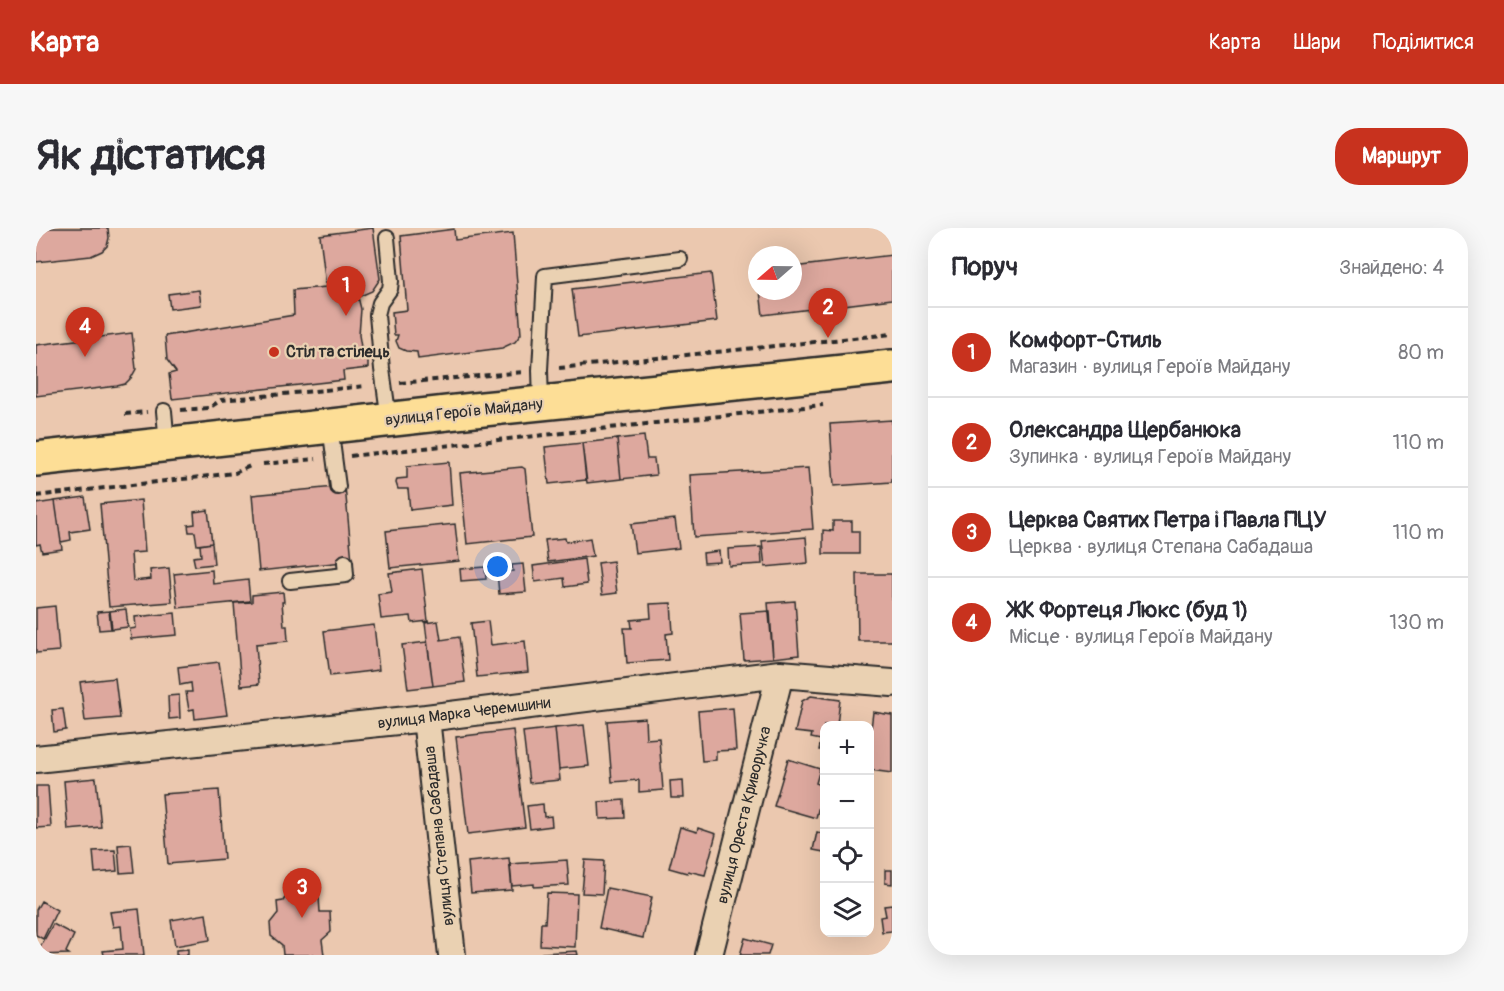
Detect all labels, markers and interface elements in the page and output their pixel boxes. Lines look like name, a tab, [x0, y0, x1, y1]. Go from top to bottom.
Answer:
text: Карта	[30, 25, 99, 60]
text: Карта	[1209, 29, 1261, 56]
text: Шари	[1294, 29, 1340, 56]
text: Поділитися	[1373, 29, 1474, 56]
button: Маршрут	[1335, 128, 1468, 185]
text: Як дістатися	[36, 130, 266, 182]
north arrow	[748, 246, 802, 300]
text: Поруч	[952, 251, 1018, 283]
text: Знайдено: 4	[1339, 255, 1444, 280]
pin: 1	[326, 266, 366, 316]
pin: 2	[808, 288, 848, 338]
pin: 4	[65, 308, 104, 357]
text: Комфорт-Стиль	[1009, 326, 1162, 354]
text: 1	[968, 340, 975, 365]
text: 80 m	[1398, 340, 1444, 365]
place label: Стіл та стілець	[286, 342, 390, 362]
marker: Стіл та стілець	[267, 345, 281, 359]
text: Магазин · вулиця Героїв Майдану	[1009, 354, 1290, 379]
street label: вулиця Героїв Майдану	[384, 394, 544, 430]
text: Олександра Щербанюка	[1009, 416, 1241, 444]
text: 2	[966, 430, 977, 455]
text: 110 m	[1393, 430, 1444, 455]
text: Зупинка · вулиця Героїв Майдану	[1009, 444, 1291, 469]
text: Церква Святих Петра і Павла ПЦУ	[1009, 506, 1326, 534]
text: 3	[966, 520, 977, 545]
text: 110 m	[1393, 520, 1444, 545]
text: Церква · вулиця Степана Сабадаша	[1009, 534, 1313, 559]
your location	[483, 552, 512, 581]
text: ЖК Фортеця Люкс (буд 1)	[1009, 596, 1248, 624]
text: 4	[966, 610, 977, 635]
text: 130 m	[1389, 610, 1444, 635]
text: Місце · вулиця Героїв Майдану	[1009, 624, 1272, 649]
street label: вулиця Марка Черемшини	[376, 692, 552, 734]
map controls	[820, 721, 874, 937]
button: +	[820, 721, 874, 775]
street label: вулиця Ореста Криворучка	[712, 724, 776, 906]
street label: вулиця Степана Сабадаша	[420, 745, 458, 927]
button: −	[820, 775, 874, 829]
button: locate	[820, 829, 874, 883]
pin: 3	[282, 868, 322, 918]
button: layers	[820, 883, 874, 937]

